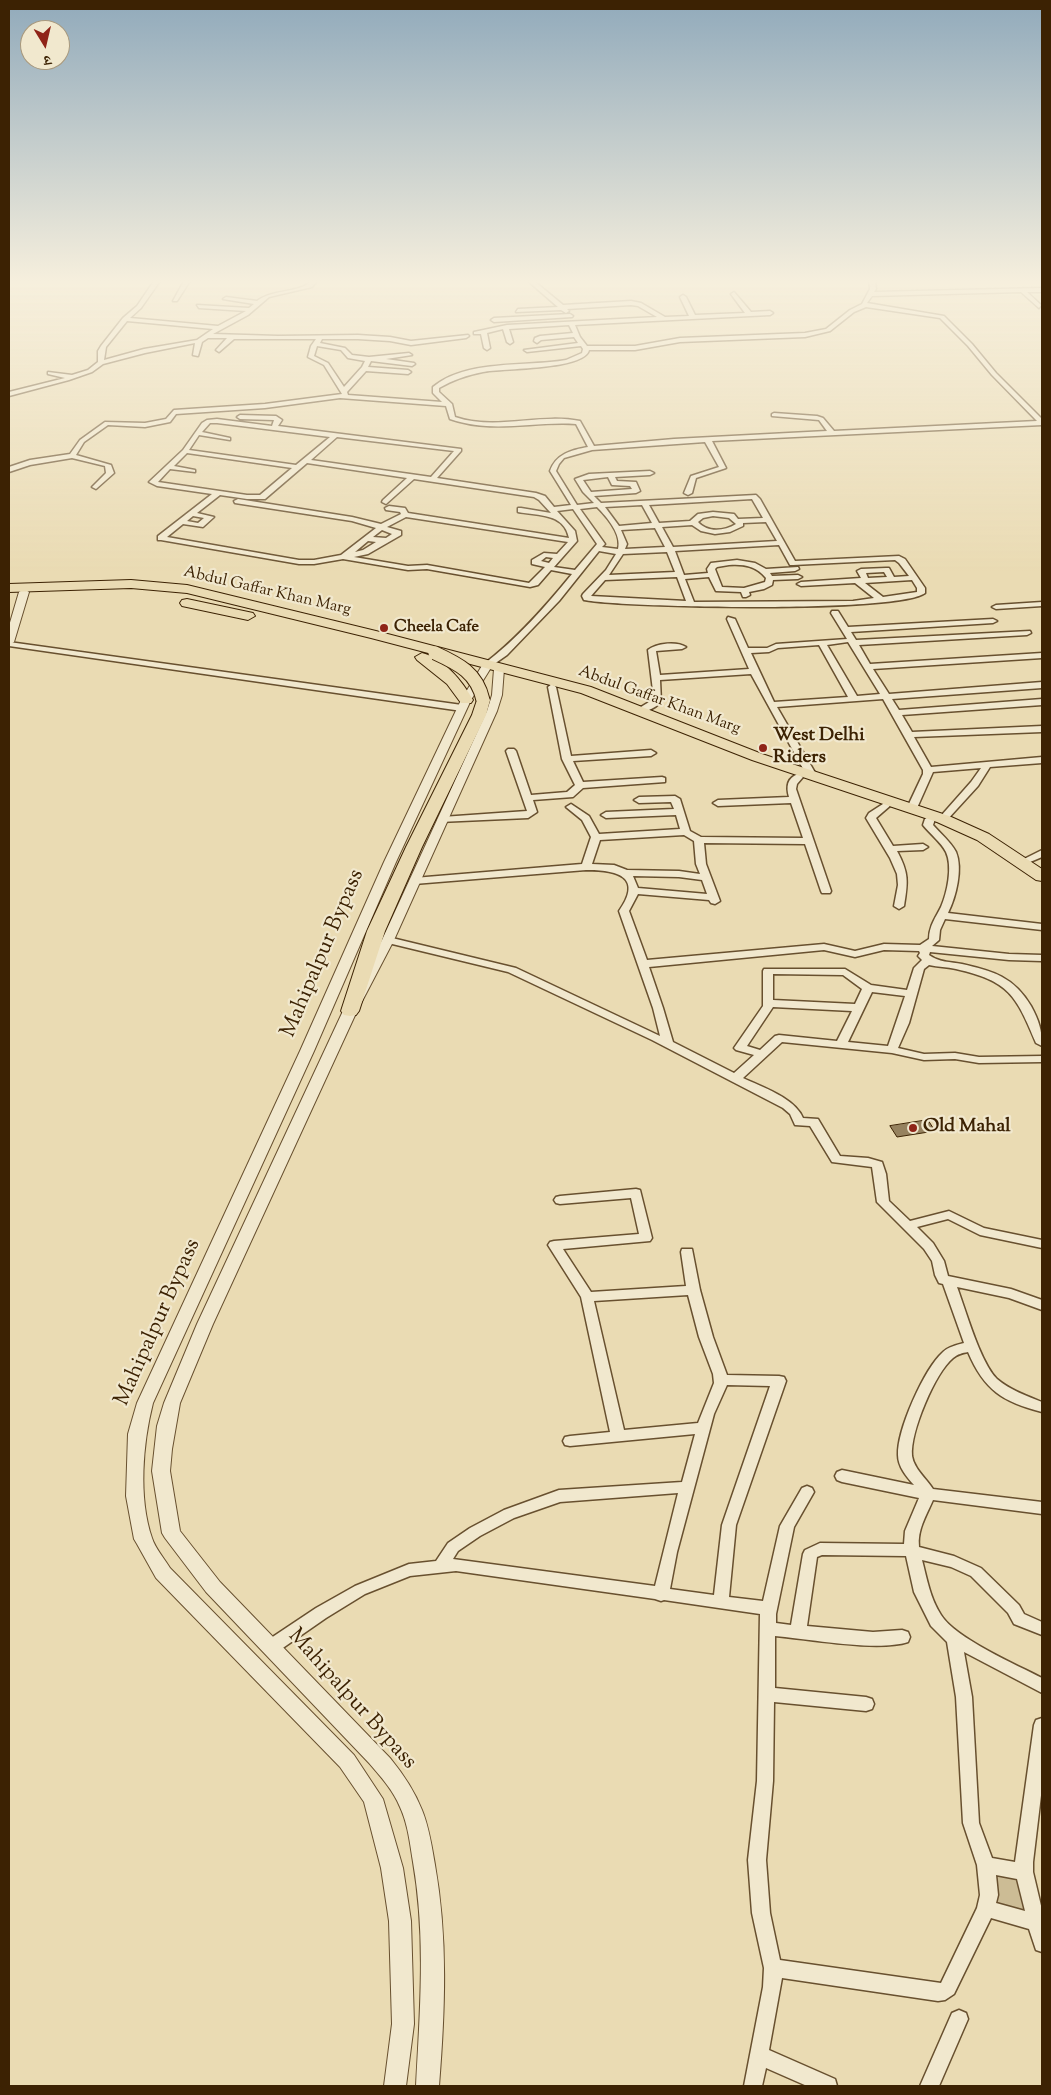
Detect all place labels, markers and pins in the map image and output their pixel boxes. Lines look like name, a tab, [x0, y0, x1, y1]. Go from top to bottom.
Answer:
place label: Cheela Cafe	[394, 618, 479, 638]
marker: Cheela Cafe	[378, 622, 390, 634]
place label: West Delhi Riders	[773, 726, 865, 770]
marker: West Delhi Riders	[757, 742, 769, 754]
place label: Old Mahal	[923, 1117, 1011, 1139]
marker: Old Mahal	[907, 1122, 919, 1134]

